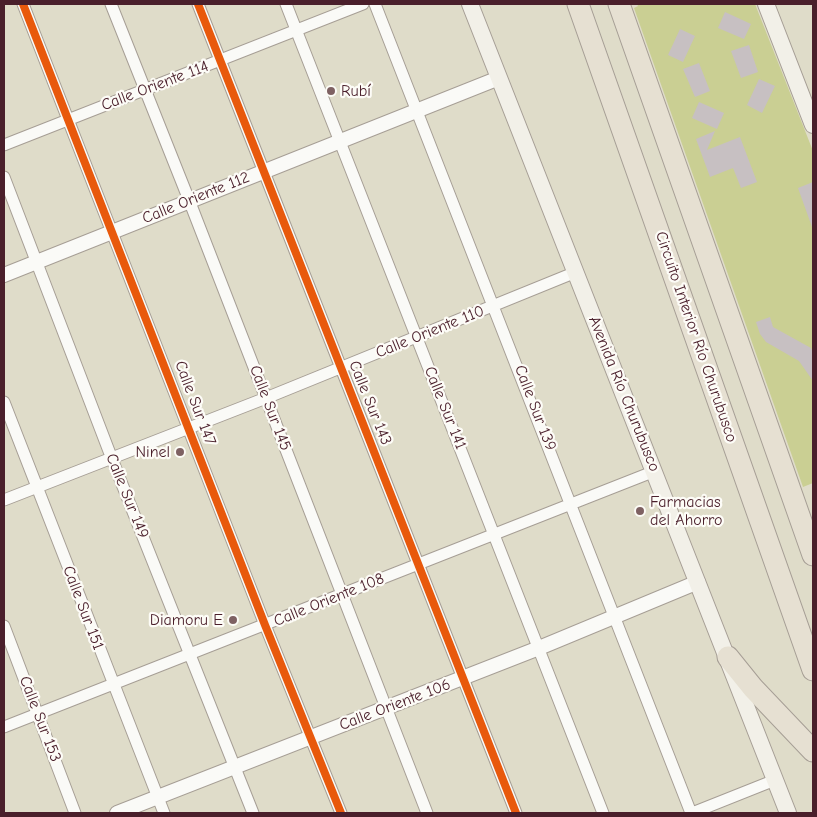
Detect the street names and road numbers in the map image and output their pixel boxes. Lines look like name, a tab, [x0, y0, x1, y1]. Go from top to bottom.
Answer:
street label: Calle Oriente 114	[99, 57, 211, 115]
street label: Calle Oriente 112	[140, 168, 252, 228]
street label: Circuito Interior Río Churubusco	[651, 229, 741, 445]
street label: Calle Oriente 110	[373, 301, 487, 363]
street label: Avenida Río Churubusco	[584, 314, 664, 474]
street label: Calle Sur 147	[170, 358, 220, 448]
street label: Calle Sur 143	[344, 358, 396, 448]
street label: Calle Sur 145	[245, 363, 295, 453]
street label: Calle Sur 139	[510, 363, 560, 453]
street label: Calle Sur 141	[420, 364, 470, 452]
street label: Calle Sur 149	[101, 451, 153, 541]
street label: Calle Sur 151	[58, 563, 108, 653]
street label: Calle Oriente 108	[271, 569, 387, 631]
street label: Calle Sur 153	[15, 673, 65, 765]
street label: Calle Oriente 106	[337, 675, 453, 735]

